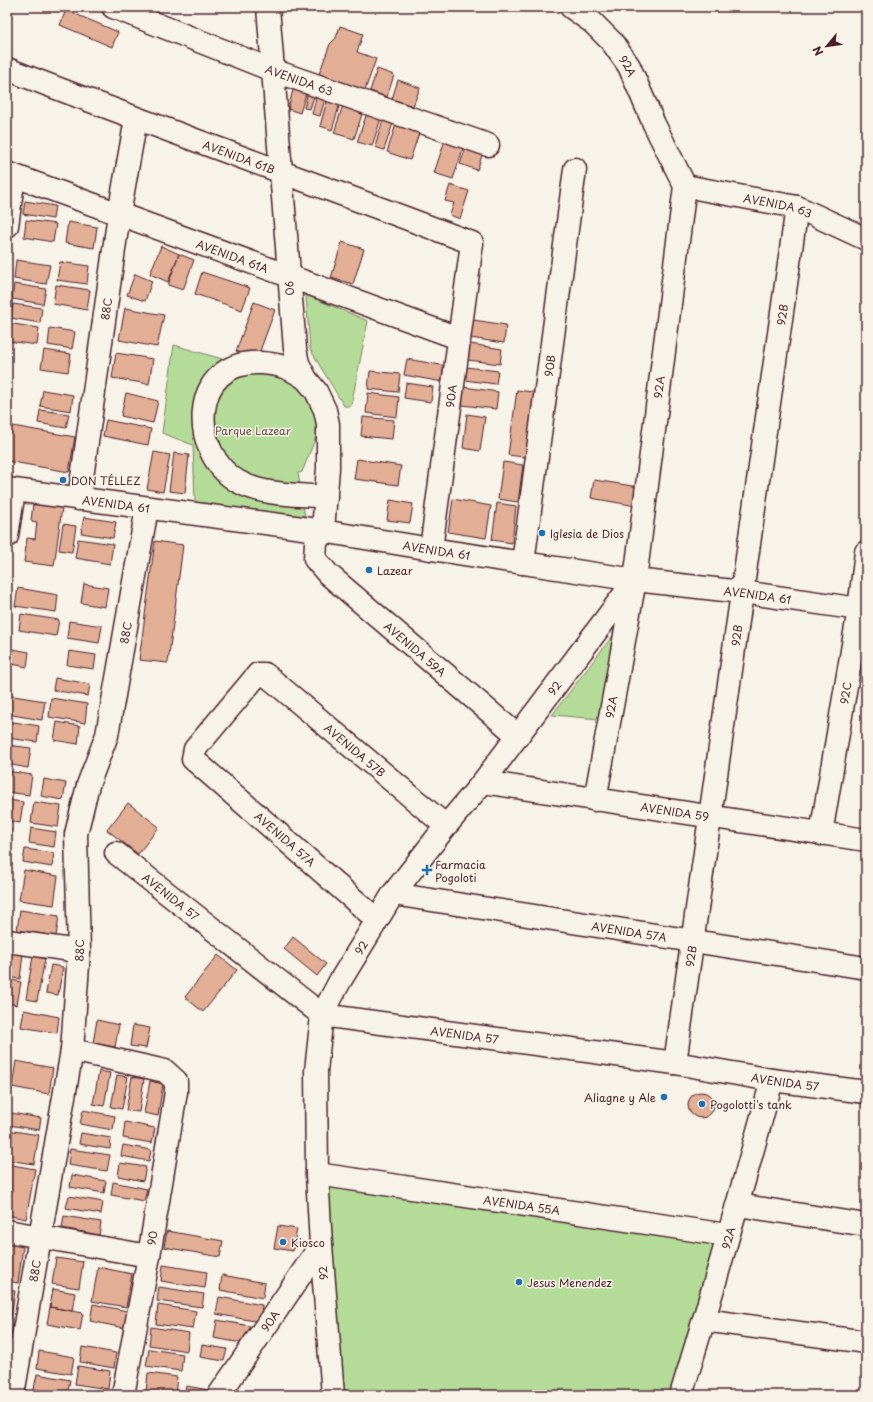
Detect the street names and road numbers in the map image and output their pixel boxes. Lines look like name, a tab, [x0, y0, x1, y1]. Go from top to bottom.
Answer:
street label: 92A	[615, 52, 641, 80]
street label: AVENIDA 63	[263, 60, 335, 99]
street label: AVENIDA 61B	[201, 135, 278, 177]
street label: AVENIDA 63	[742, 189, 815, 222]
street label: AVENIDA 61A	[194, 234, 271, 276]
street label: 90	[281, 280, 299, 296]
street label: 88C	[96, 297, 116, 321]
street label: 92B	[772, 303, 792, 326]
street label: 90B	[539, 354, 559, 378]
street label: 92A	[649, 374, 669, 399]
street label: 90A	[441, 383, 461, 408]
street label: AVENIDA 61	[81, 491, 151, 516]
street label: AVENIDA 61	[402, 536, 472, 563]
street label: AVENIDA 61	[723, 582, 792, 608]
street label: AVENIDA 59A	[381, 617, 451, 680]
street label: 88C	[115, 620, 135, 645]
street label: 92B	[726, 624, 746, 647]
street label: 92	[543, 677, 565, 698]
street label: 92C	[835, 681, 855, 705]
street label: 92A	[601, 694, 621, 719]
street label: AVENIDA 57B	[321, 719, 389, 780]
street label: AVENIDA 59	[639, 797, 710, 825]
street label: AVENIDA 57A	[251, 808, 319, 870]
street label: AVENIDA 57	[139, 868, 203, 924]
street label: AVENIDA 57A	[590, 917, 668, 945]
street label: 92	[350, 937, 372, 958]
street label: 88C	[70, 939, 88, 962]
street label: 92B	[680, 944, 700, 968]
street label: AVENIDA 57	[430, 1021, 500, 1047]
street label: AVENIDA 57	[750, 1068, 820, 1094]
street label: AVENIDA 55A	[482, 1190, 562, 1219]
street label: 92A	[716, 1224, 739, 1251]
street label: 90	[142, 1230, 162, 1246]
street label: 88C	[24, 1258, 44, 1283]
street label: 92	[314, 1265, 332, 1281]
street label: 90A	[256, 1306, 283, 1335]

